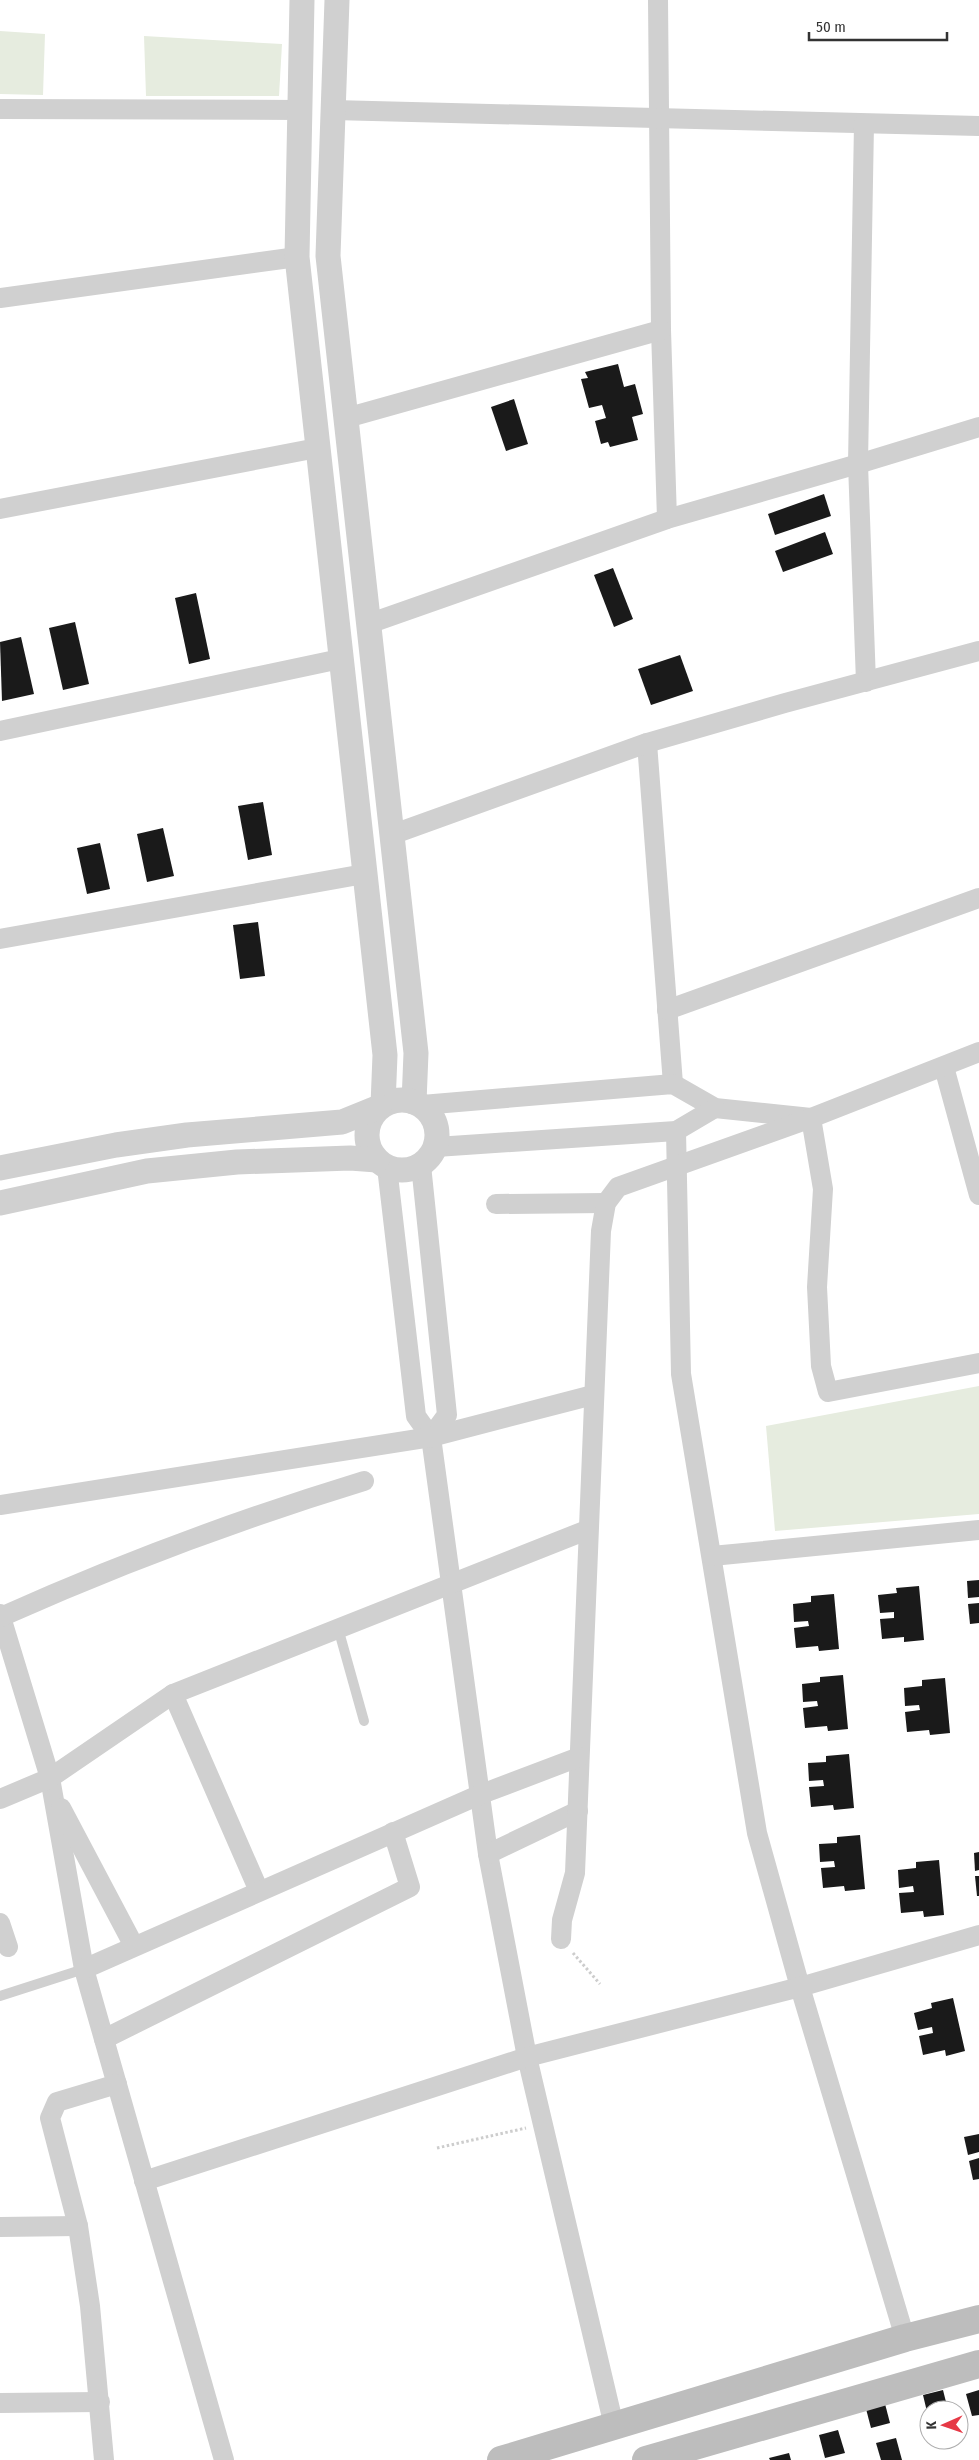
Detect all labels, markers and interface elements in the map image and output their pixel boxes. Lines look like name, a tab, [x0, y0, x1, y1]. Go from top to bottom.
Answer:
scale bar	[809, 10, 946, 42]
text: 50 m	[816, 18, 846, 36]
north arrow	[919, 2400, 969, 2450]
text: K	[923, 2420, 940, 2430]

